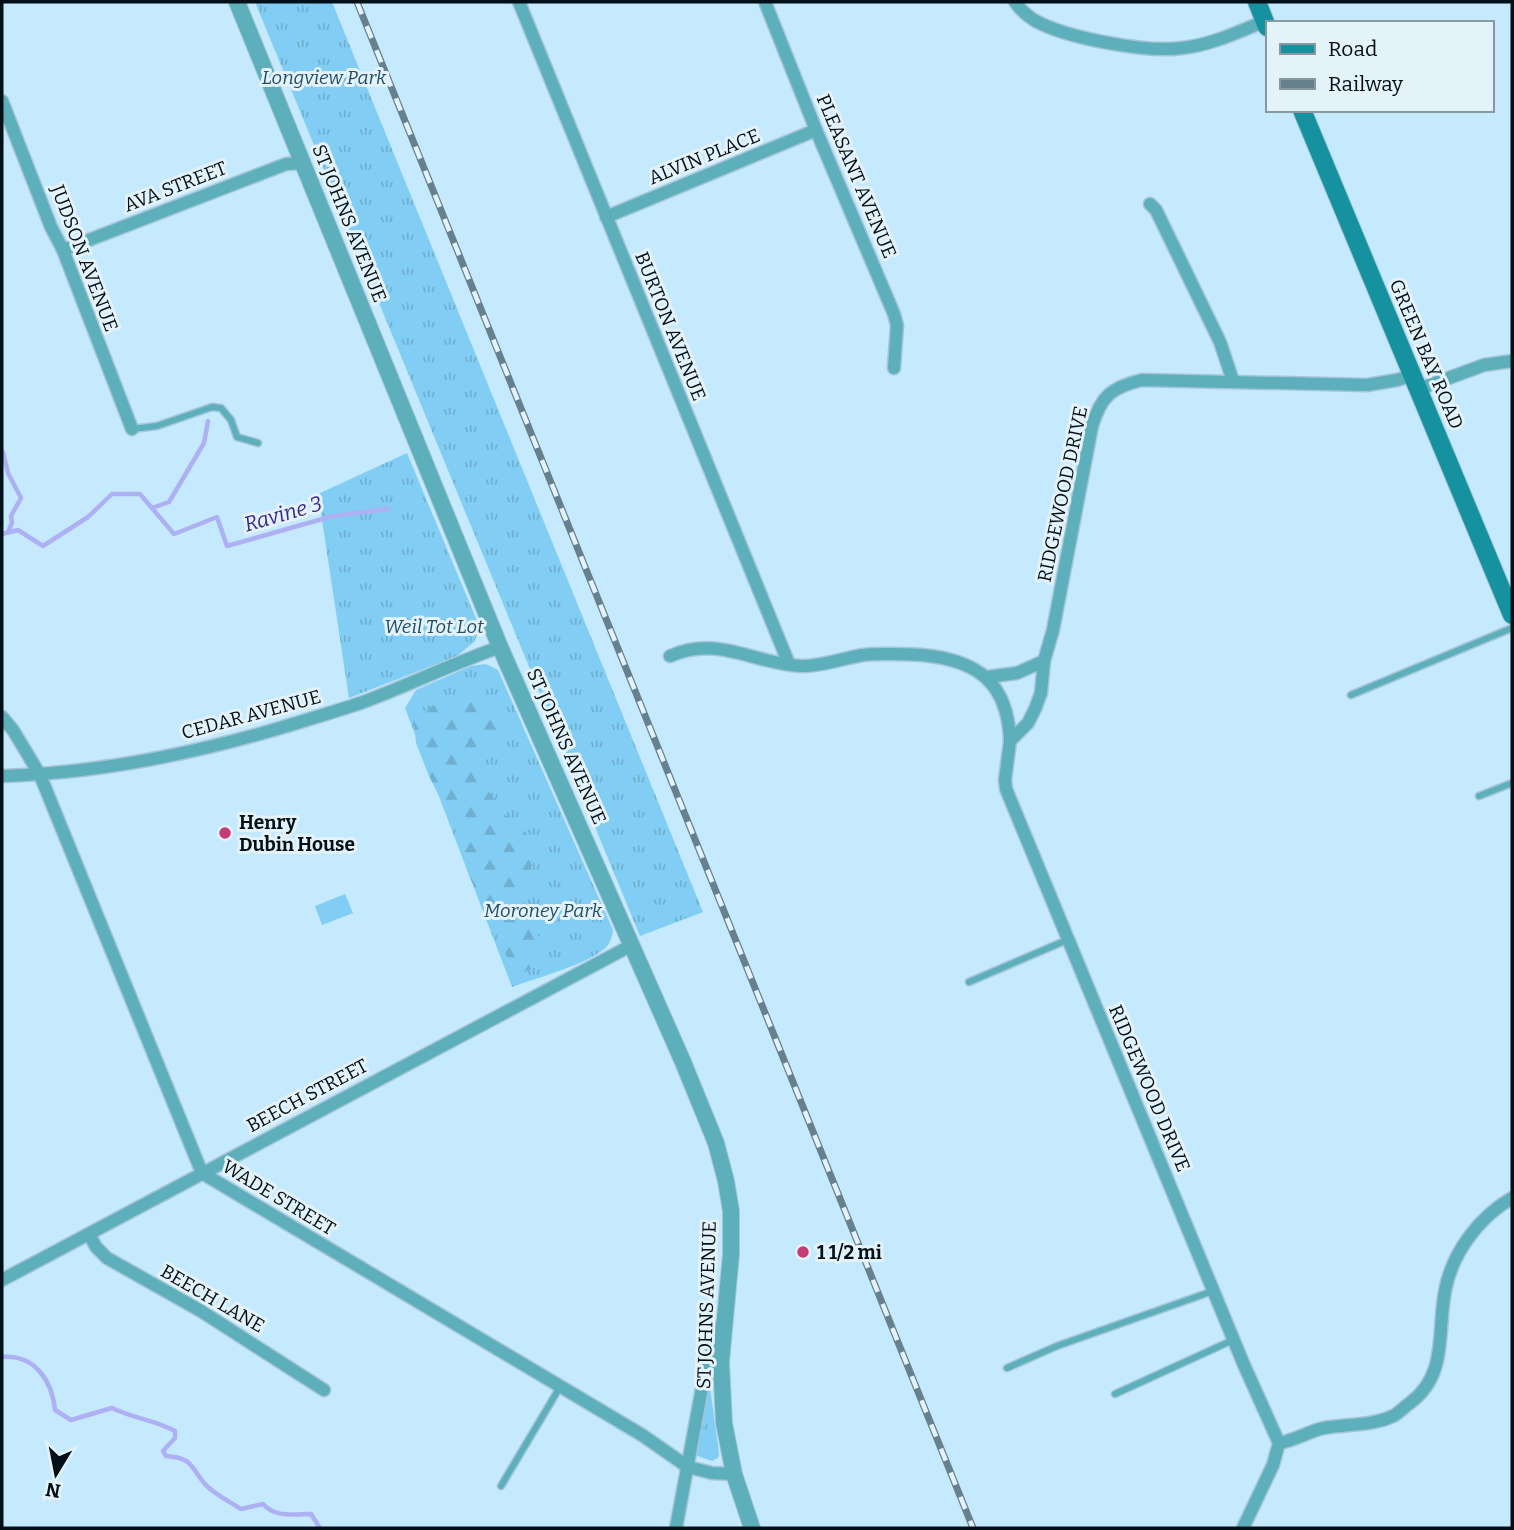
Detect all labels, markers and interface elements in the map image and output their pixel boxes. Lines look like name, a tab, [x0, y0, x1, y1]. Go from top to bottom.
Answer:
legend	[1266, 21, 1493, 112]
text: Road	[1328, 36, 1377, 62]
park label: Longview Park	[262, 66, 387, 89]
text: Railway	[1328, 71, 1404, 97]
street label: PLEASANT AVENUE	[812, 91, 902, 262]
street label: ALVIN PLACE	[645, 124, 763, 189]
street label: ST JOHNS AVENUE	[307, 141, 392, 305]
street label: AVA STREET	[120, 156, 230, 217]
street label: JUDSON AVENUE	[46, 181, 123, 335]
street label: BURTON AVENUE	[630, 248, 711, 404]
street label: GREEN BAY ROAD	[1385, 276, 1469, 433]
street label: RIDGEWOOD DRIVE	[1033, 404, 1092, 584]
water label: Ravine 3	[241, 490, 325, 538]
park label: Weil Tot Lot	[384, 615, 484, 638]
street label: ST JOHNS AVENUE	[522, 665, 611, 828]
street label: CEDAR AVENUE	[179, 685, 323, 744]
place label: Henry Dubin House	[239, 811, 355, 856]
marker: Henry Dubin House	[217, 825, 233, 841]
park label: Moroney Park	[484, 899, 603, 922]
street label: RIDGEWOOD DRIVE	[1104, 1001, 1195, 1175]
street label: BEECH STREET	[243, 1054, 372, 1137]
street label: WADE STREET	[218, 1155, 339, 1240]
street label: ST JOHNS AVENUE	[692, 1221, 721, 1389]
place label: 1 1/2 mi	[817, 1241, 882, 1264]
marker: 1 1/2 mi	[795, 1244, 811, 1260]
street label: BEECH LANE	[157, 1259, 269, 1337]
north arrow	[21, 1439, 91, 1509]
text: N	[44, 1478, 62, 1503]

